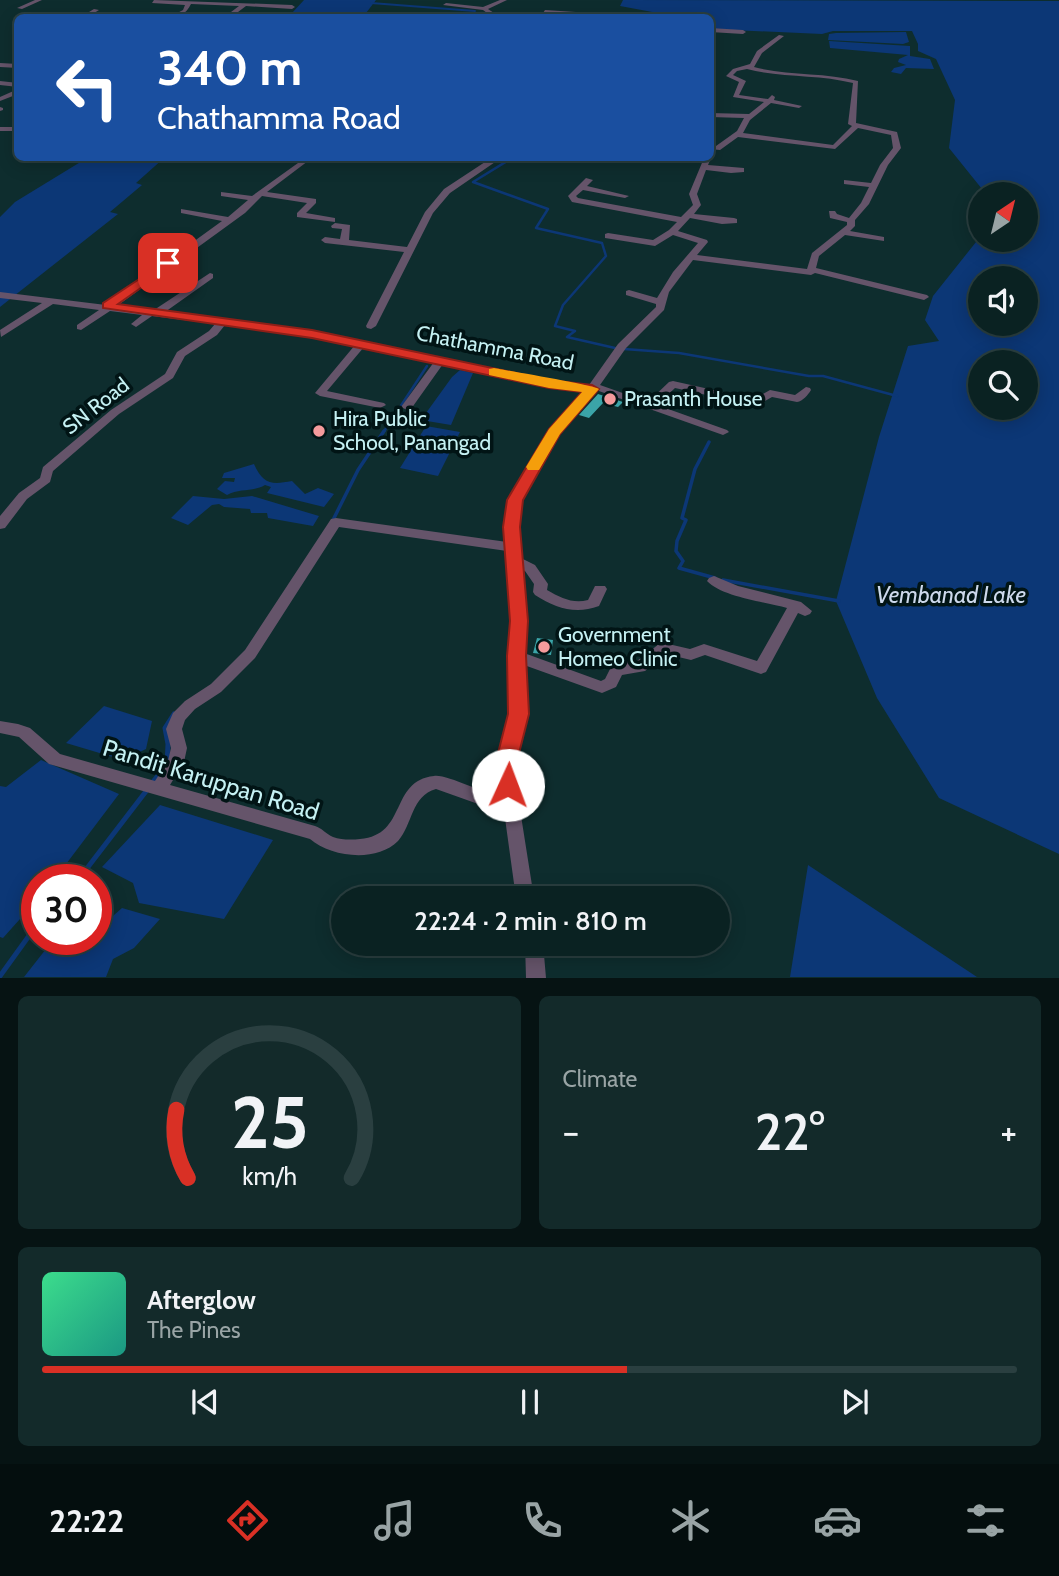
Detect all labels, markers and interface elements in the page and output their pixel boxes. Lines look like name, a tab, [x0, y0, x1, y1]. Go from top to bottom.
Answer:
text: 340 m	[157, 38, 302, 97]
icon: left	[42, 42, 133, 133]
text: Chathamma Road	[157, 98, 401, 137]
north arrow	[968, 182, 1038, 252]
map controls	[968, 182, 1038, 420]
pin	[138, 233, 198, 293]
icon: arrive	[149, 244, 187, 282]
button: sound	[968, 266, 1038, 336]
street label: Chathamma Road	[414, 320, 576, 375]
button: search	[968, 350, 1038, 420]
street label: SN Road	[58, 372, 134, 439]
place label: Prasanth House	[624, 386, 763, 411]
marker: Prasanth House	[602, 391, 618, 407]
place label: Hira Public School, Panangad	[333, 406, 491, 455]
marker: Hira Public School, Panangad	[311, 423, 327, 439]
water label: Vembanad Lake	[876, 581, 1026, 609]
place label: Government Homeo Clinic	[558, 622, 678, 671]
marker: Government Homeo Clinic	[536, 639, 552, 655]
street label: Pandit Karuppan Road	[100, 733, 323, 826]
position arrow	[471, 748, 545, 822]
speed limit sign: 30	[21, 864, 112, 955]
text: 22:24 · 2 min · 810 m	[414, 905, 647, 937]
text: Climate	[563, 1065, 637, 1093]
text: 25	[230, 1079, 308, 1167]
text: 22°	[755, 1100, 825, 1163]
text: −	[563, 1108, 579, 1155]
text: +	[1000, 1108, 1017, 1155]
text: km/h	[242, 1161, 297, 1191]
text: Afterglow	[147, 1284, 256, 1316]
text: The Pines	[147, 1316, 241, 1344]
icon: previous	[186, 1383, 224, 1421]
icon: pause	[511, 1383, 549, 1421]
icon: next	[836, 1383, 874, 1421]
icon: directions	[223, 1496, 272, 1545]
icon: music	[370, 1496, 419, 1545]
icon: phone	[518, 1496, 567, 1545]
icon: climate	[666, 1496, 715, 1545]
icon: car	[813, 1496, 862, 1545]
icon: filters	[961, 1496, 1010, 1545]
text: 22:22	[49, 1501, 124, 1540]

